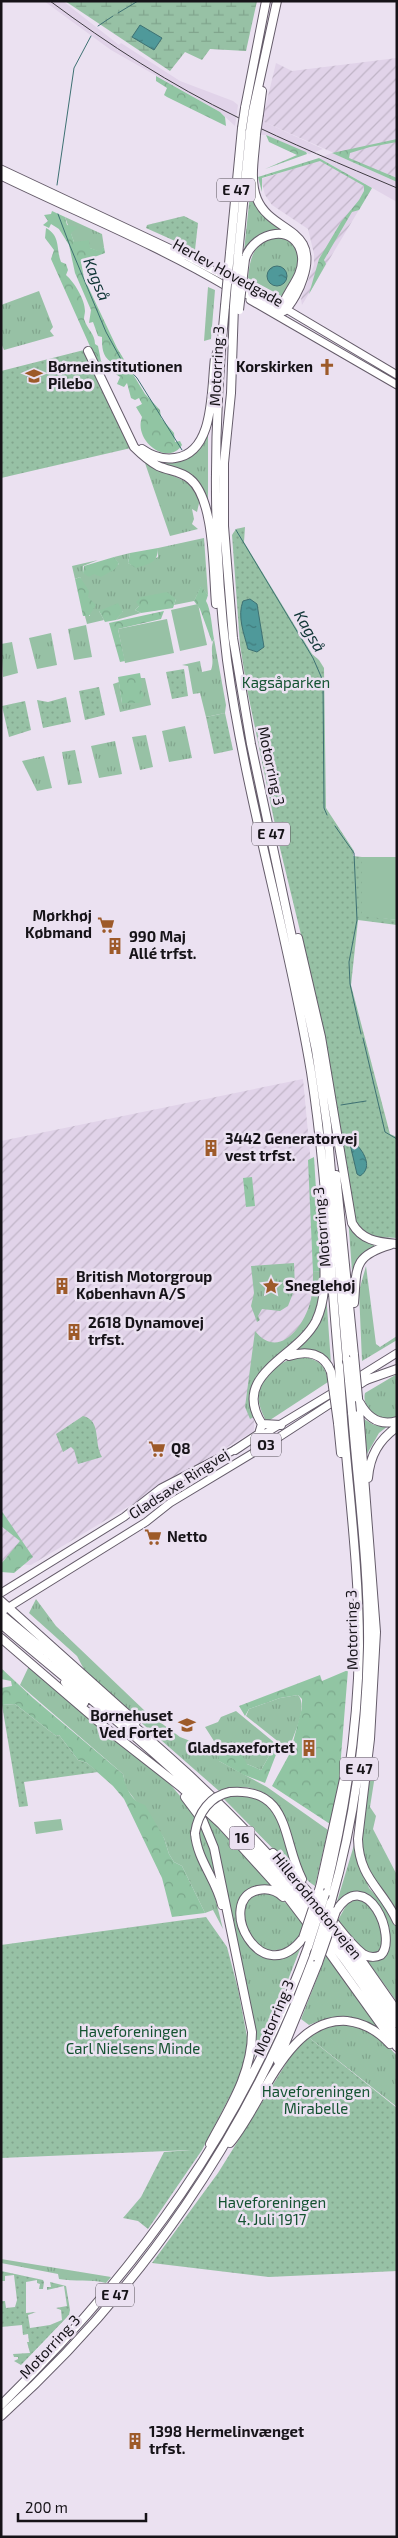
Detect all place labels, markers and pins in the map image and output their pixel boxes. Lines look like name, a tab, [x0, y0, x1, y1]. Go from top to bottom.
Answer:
place label: Børneinstitutionen Pilebo	[48, 357, 182, 392]
place label: Korskirken	[236, 357, 313, 375]
church icon: Korskirken	[317, 357, 337, 377]
school or university icon: Børneinstitutionen Pilebo	[24, 366, 44, 386]
place label: Mørkhøj Købmand	[25, 906, 92, 941]
supermarket icon: Mørkhøj Købmand	[96, 915, 116, 935]
place label: 990 Maj Allé trfst.	[129, 927, 196, 962]
building icon: 990 Maj Allé trfst.	[105, 936, 125, 956]
place label: 3442 Generatorvej vest trfst.	[225, 1129, 358, 1164]
building icon: 3442 Generatorvej vest trfst.	[201, 1138, 221, 1158]
place label: British Motorgroup København A/S	[76, 1267, 212, 1302]
building icon: British Motorgroup København A/S	[52, 1276, 72, 1296]
place icon: Sneglehøj	[261, 1276, 281, 1296]
place label: Sneglehøj	[285, 1276, 355, 1294]
place label: 2618 Dynamovej trfst.	[88, 1313, 204, 1348]
building icon: 2618 Dynamovej trfst.	[64, 1322, 84, 1342]
supermarket icon: Q8	[147, 1439, 167, 1459]
place label: Q8	[171, 1439, 191, 1458]
supermarket icon: Netto	[143, 1527, 163, 1547]
place label: Netto	[167, 1527, 208, 1545]
place label: Børnehuset Ved Fortet	[90, 1706, 173, 1741]
school or university icon: Børnehuset Ved Fortet	[177, 1715, 197, 1735]
place label: Gladsaxefortet	[188, 1738, 295, 1756]
building icon: Gladsaxefortet	[299, 1738, 319, 1758]
place label: 1398 Hermelinvænget trfst.	[149, 2422, 304, 2457]
building icon: 1398 Hermelinvænget trfst.	[125, 2431, 145, 2451]

